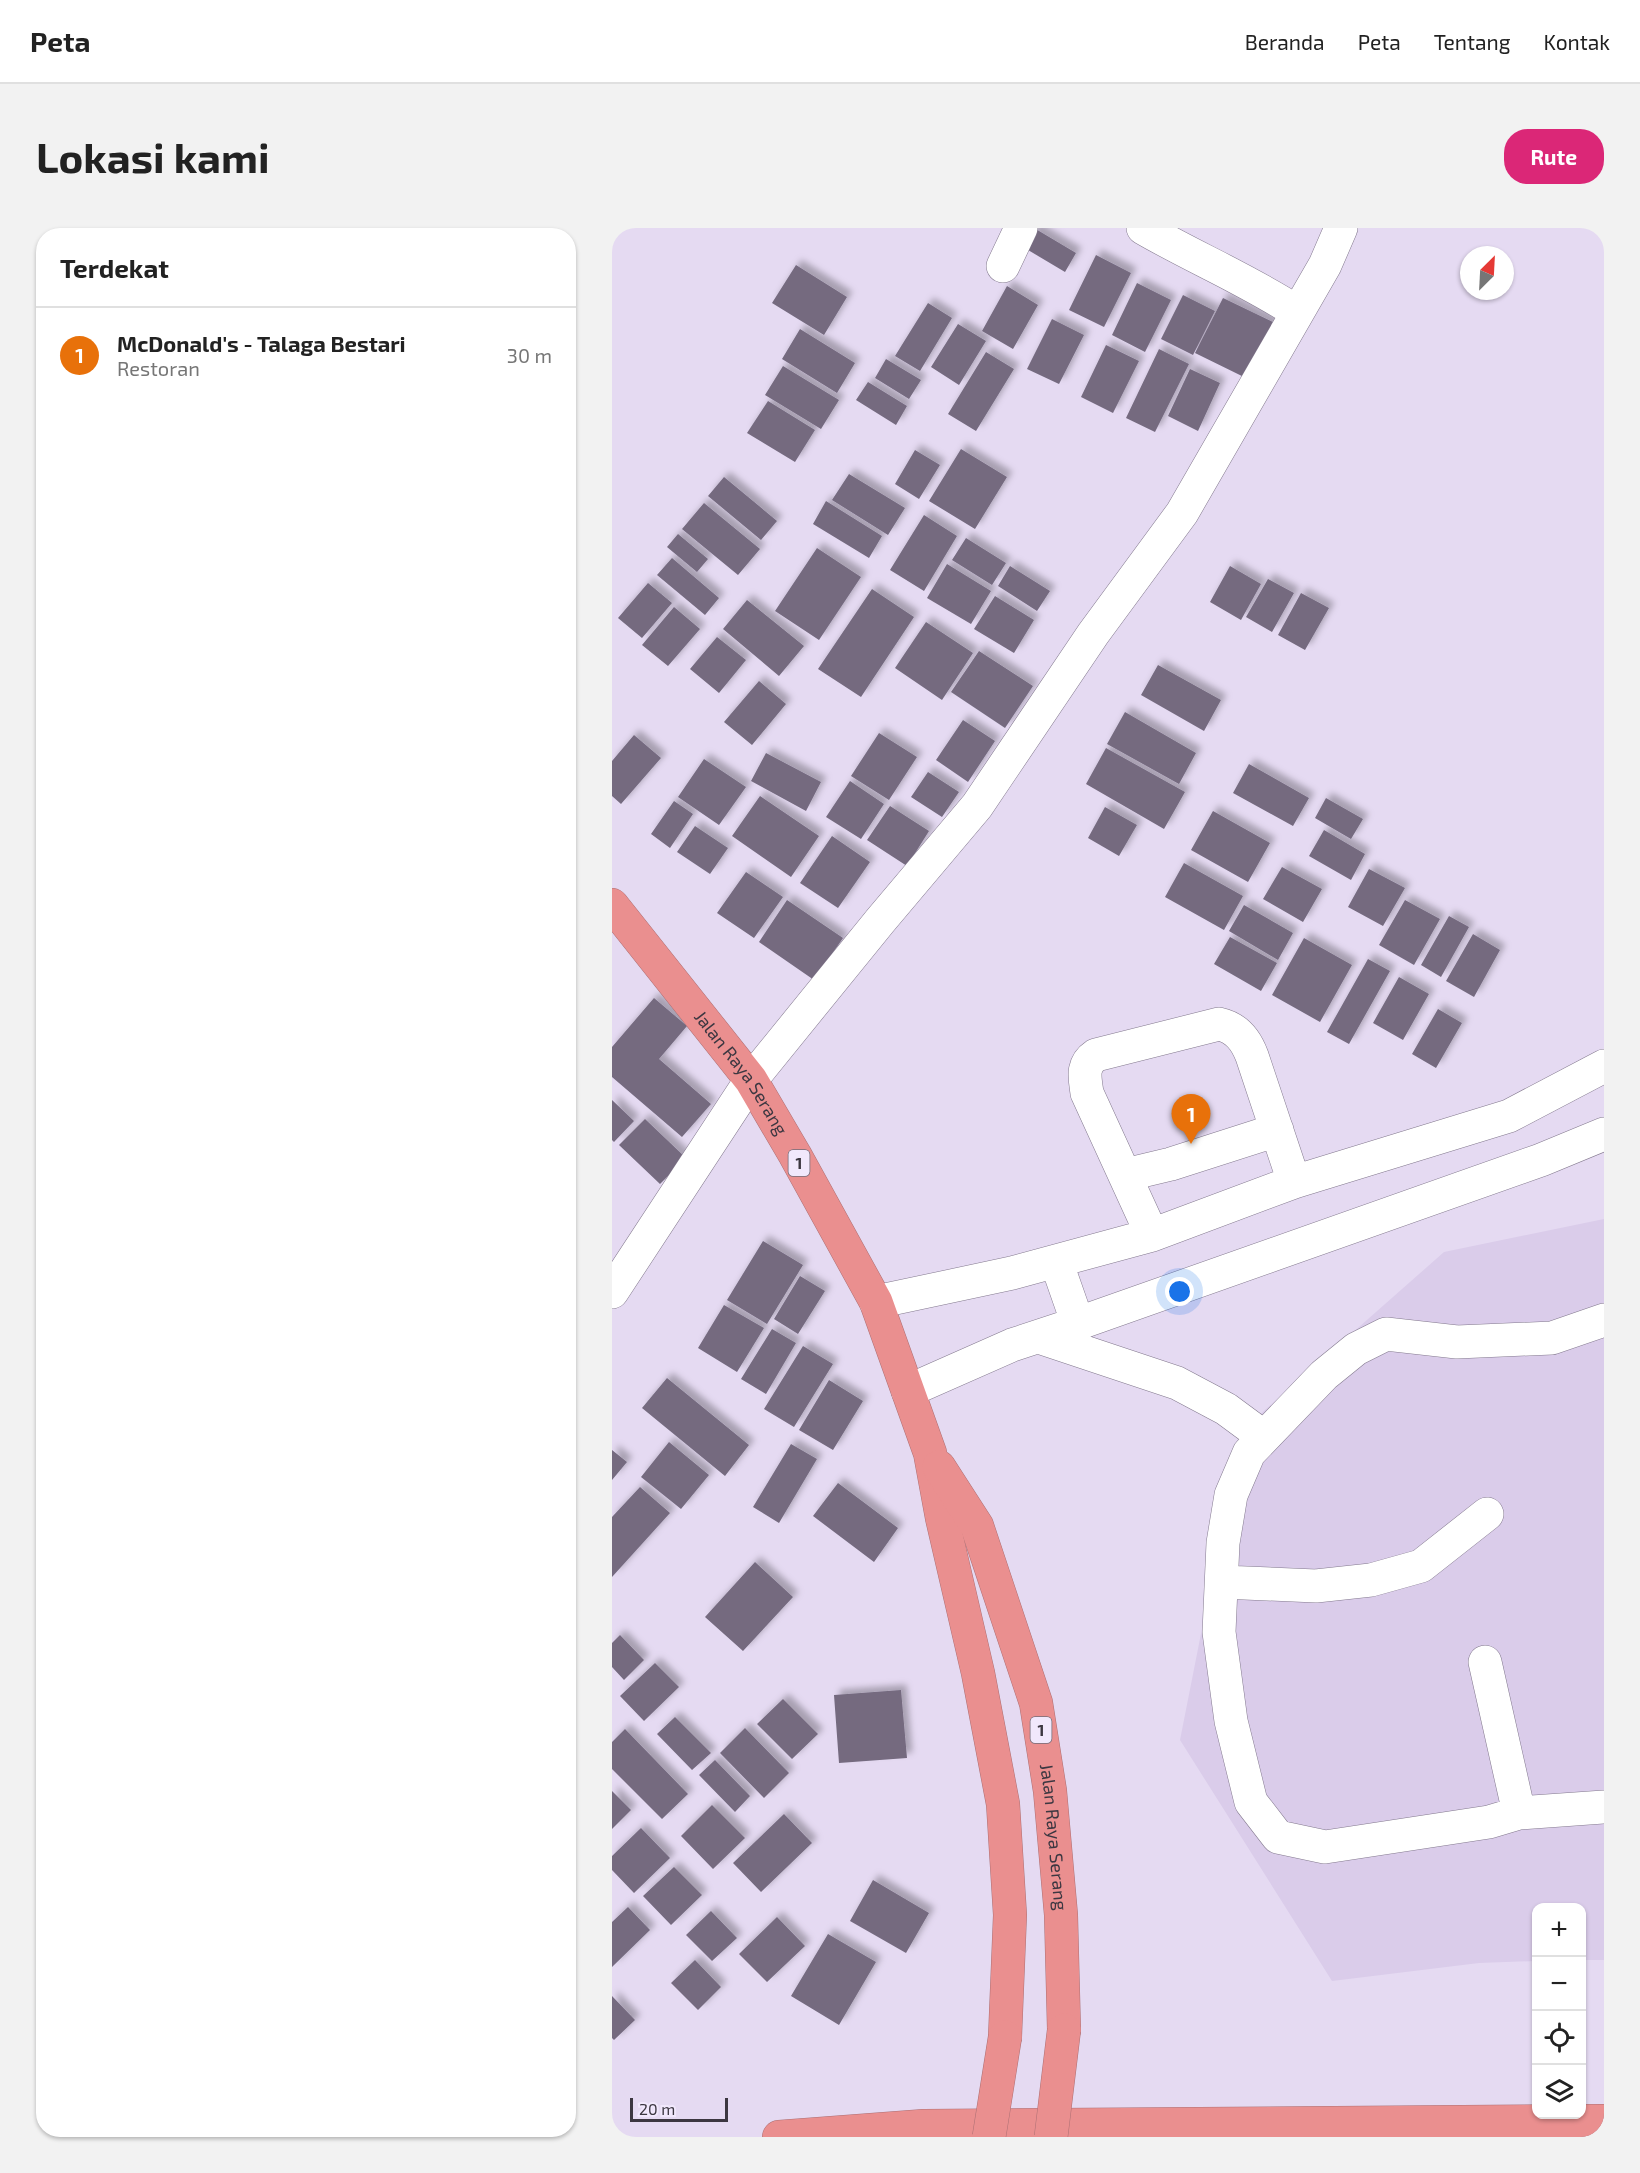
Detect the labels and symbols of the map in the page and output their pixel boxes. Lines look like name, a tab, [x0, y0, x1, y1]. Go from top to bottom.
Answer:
north arrow	[1460, 246, 1514, 300]
street label: Jalan Raya Serang	[690, 1006, 793, 1139]
pin: 1	[1172, 1094, 1210, 1144]
road number: 1	[788, 1150, 810, 1176]
your location	[1165, 1277, 1194, 1306]
road number: 1	[1030, 1717, 1052, 1743]
street label: Jalan Raya Serang	[1036, 1762, 1073, 1911]
scale bar	[630, 2095, 728, 2122]

